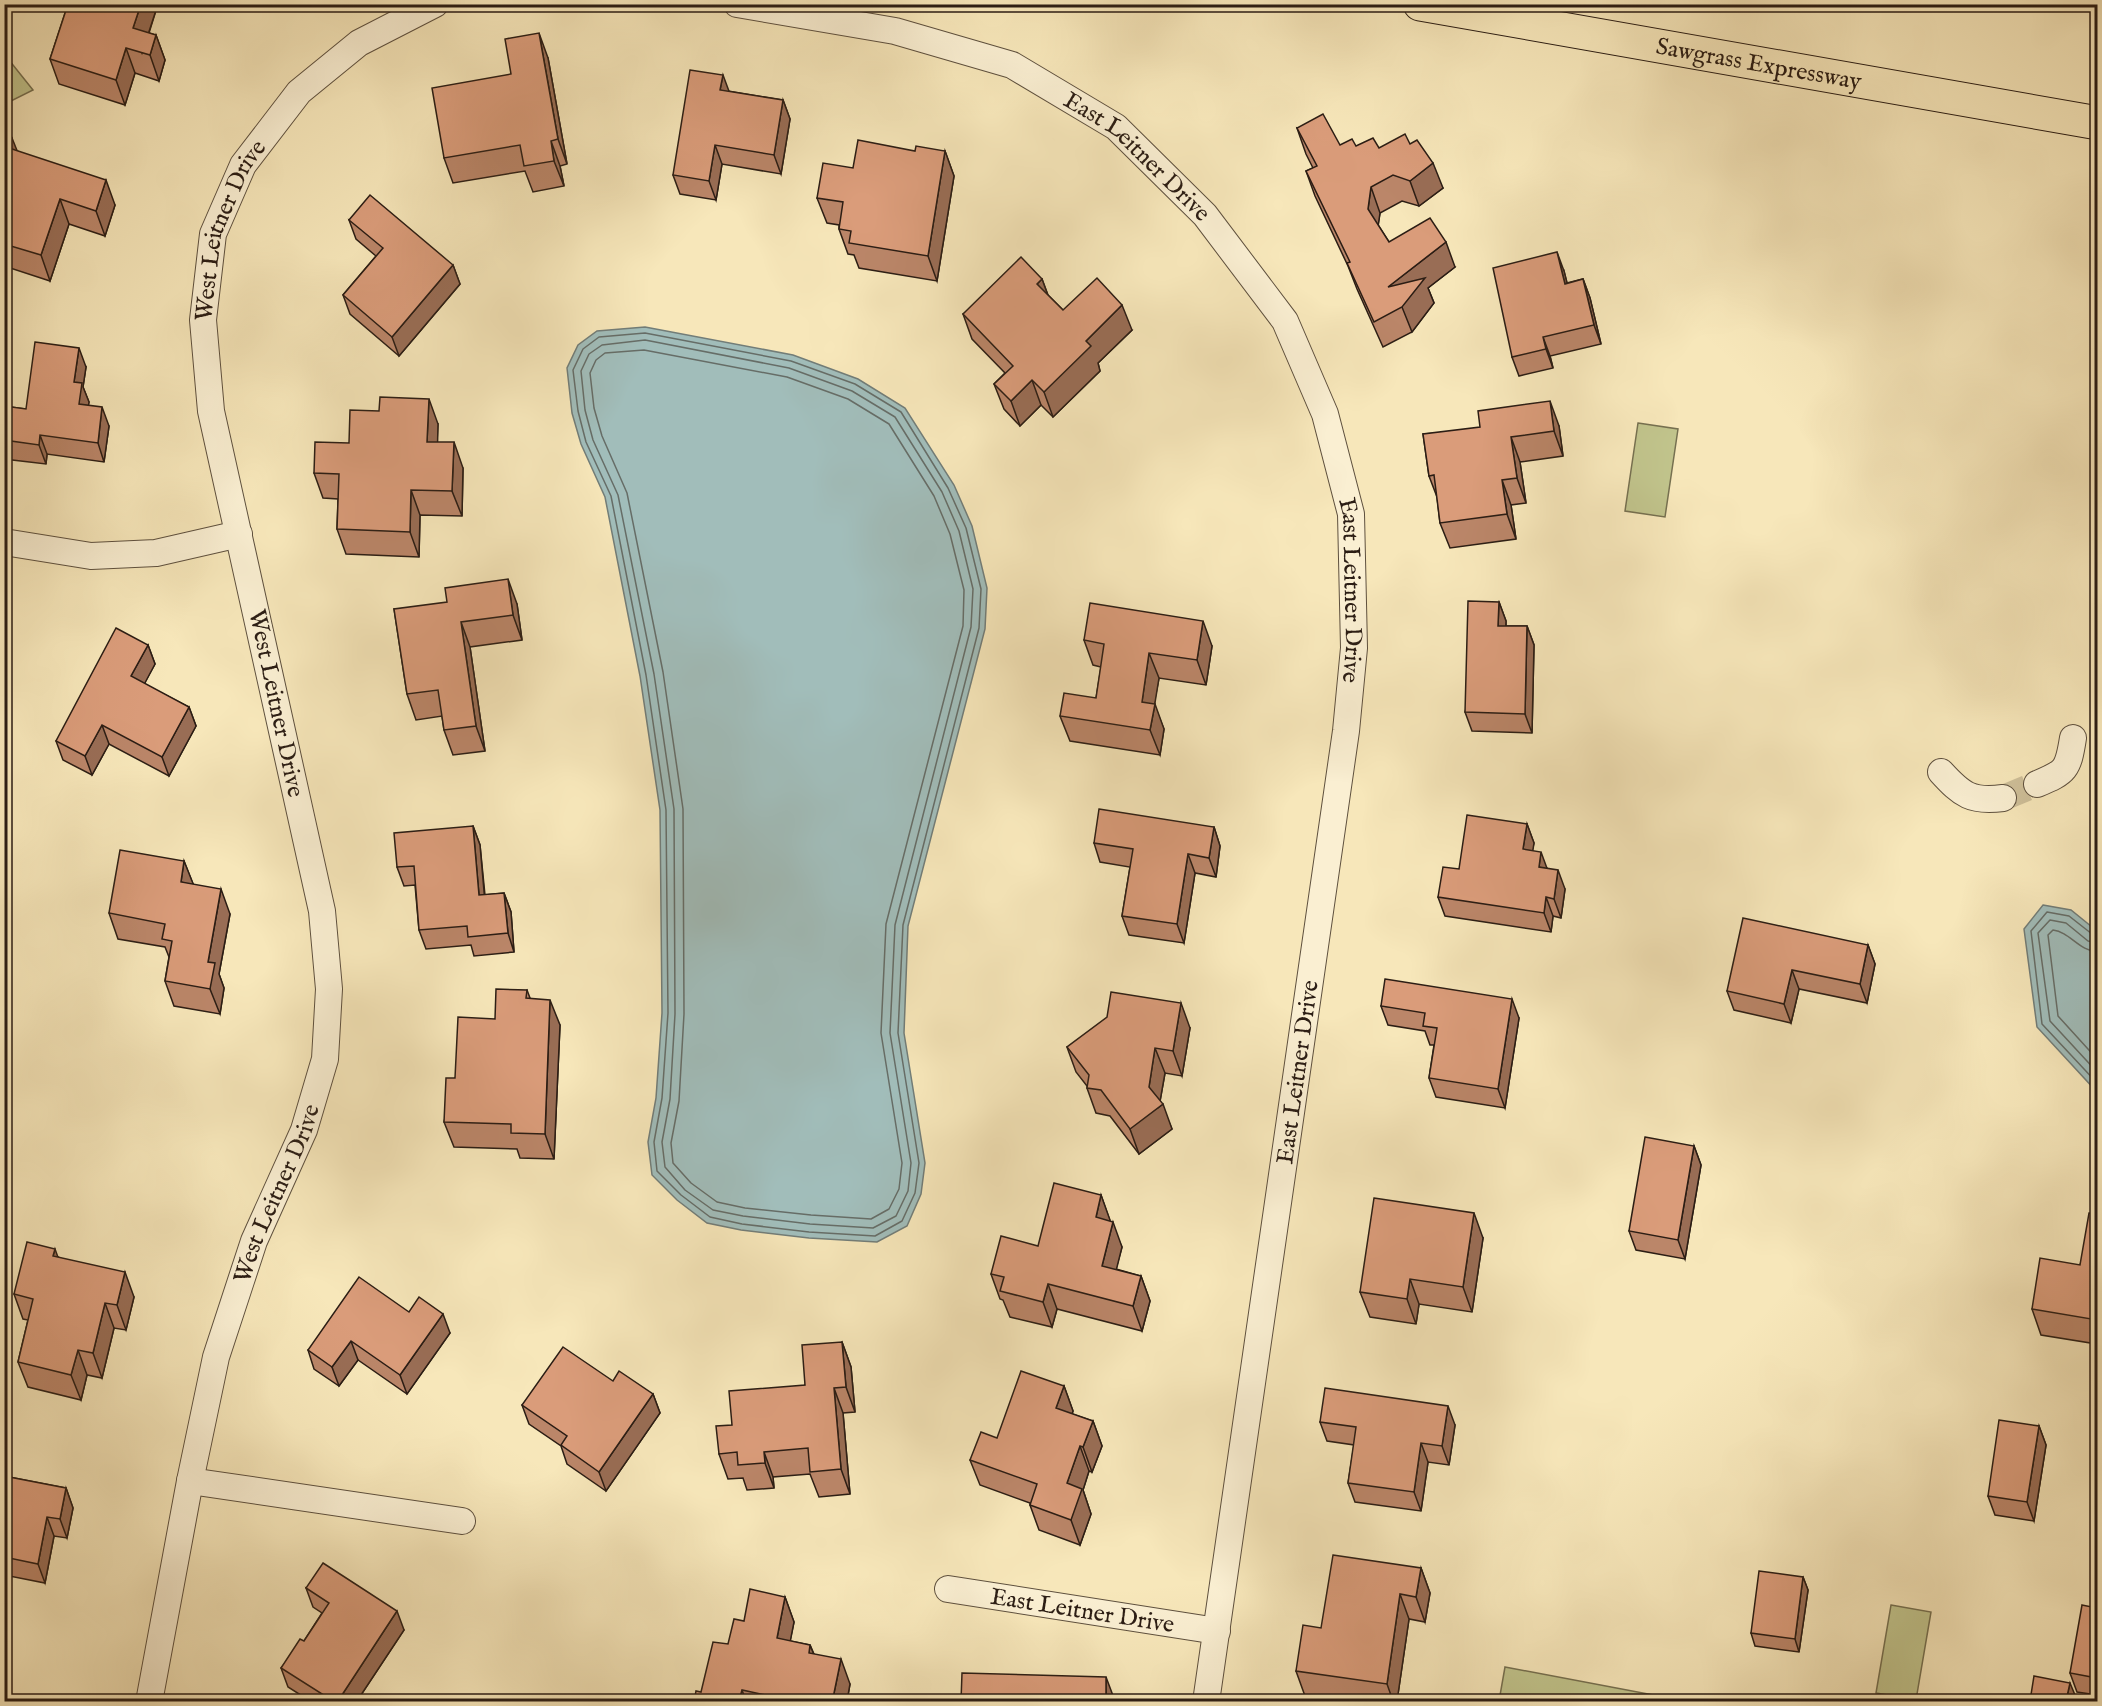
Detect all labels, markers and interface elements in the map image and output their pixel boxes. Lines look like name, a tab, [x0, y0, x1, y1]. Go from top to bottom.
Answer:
street label: Sawgrass Expressway	[1653, 32, 1864, 98]
street label: East Leitner Drive	[1057, 85, 1217, 229]
street label: West Leitner Drive	[189, 134, 274, 323]
street label: East Leitner Drive	[1330, 494, 1368, 684]
street label: West Leitner Drive	[240, 607, 311, 800]
street label: East Leitner Drive	[1270, 978, 1327, 1166]
street label: West Leitner Drive	[227, 1101, 328, 1287]
street label: East Leitner Drive	[988, 1582, 1176, 1641]

